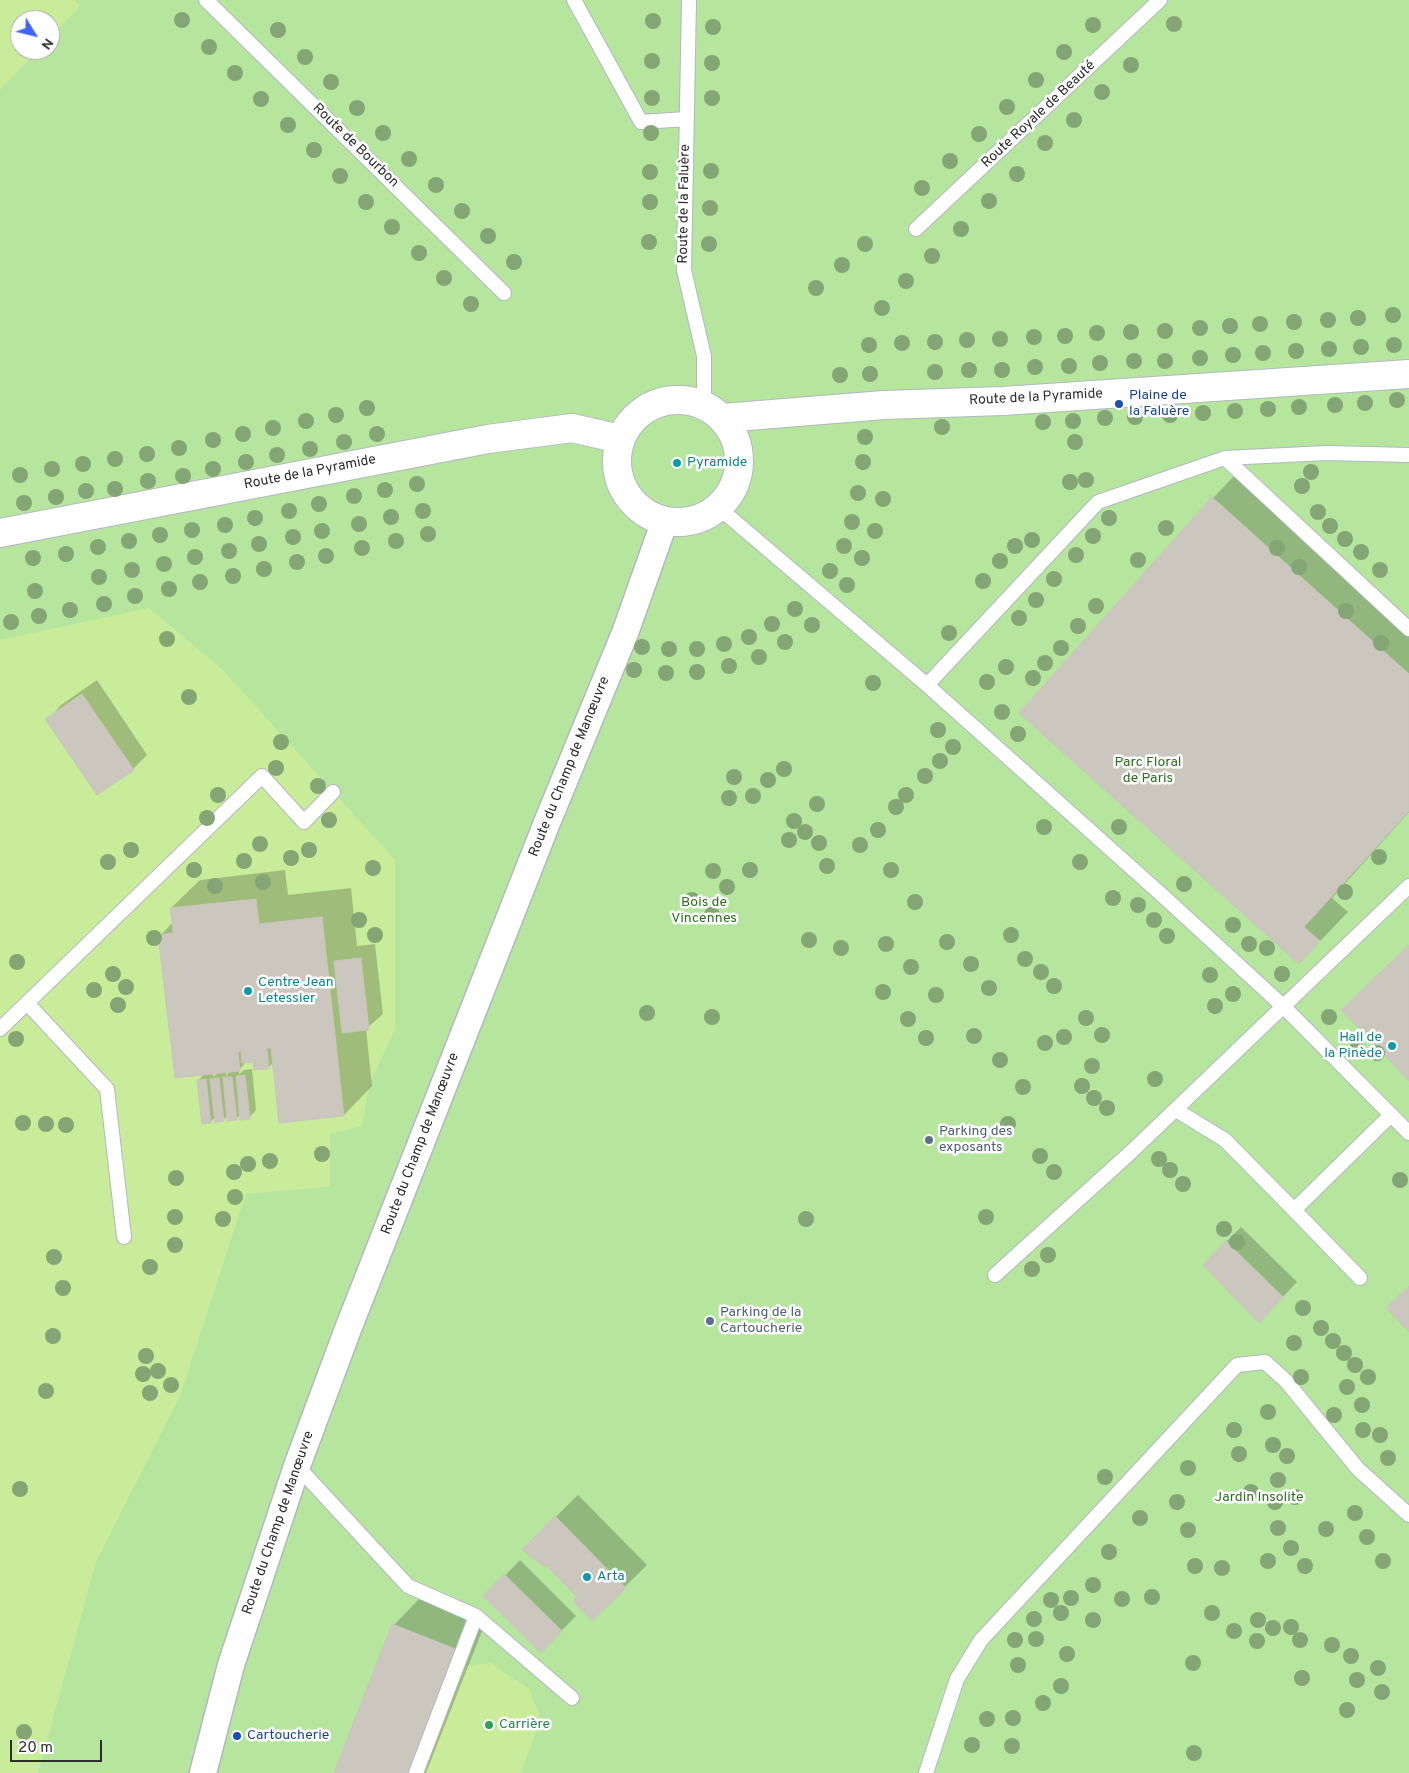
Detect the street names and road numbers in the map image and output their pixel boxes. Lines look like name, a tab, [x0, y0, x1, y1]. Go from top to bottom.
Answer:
street label: Route Royale de Beauté	[979, 58, 1099, 172]
street label: Route de Bourbon	[308, 101, 402, 191]
street label: Route de la Faluère	[676, 144, 694, 264]
street label: Route de la Pyramide	[969, 386, 1103, 410]
street label: Route de la Pyramide	[243, 452, 377, 494]
street label: Route du Champ de Manœuvre	[526, 674, 614, 860]
street label: Route du Champ de Manœuvre	[379, 1051, 463, 1237]
street label: Route du Champ de Manœuvre	[240, 1429, 318, 1617]

